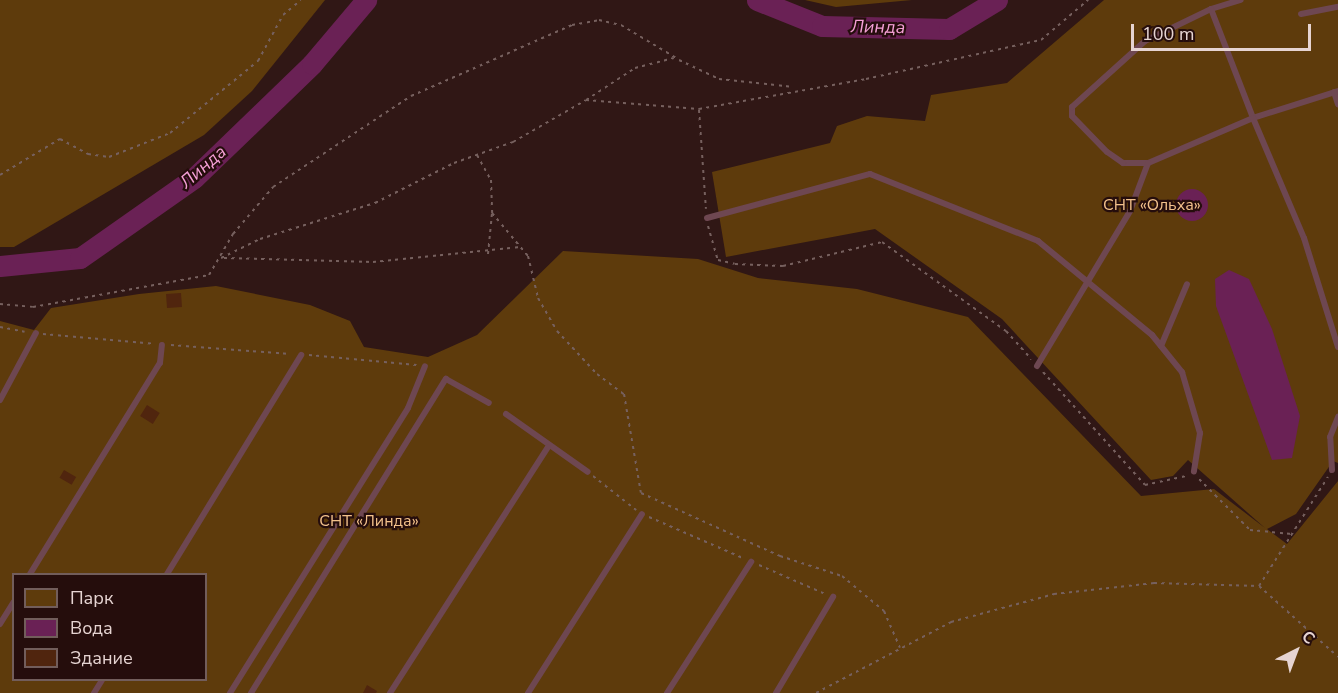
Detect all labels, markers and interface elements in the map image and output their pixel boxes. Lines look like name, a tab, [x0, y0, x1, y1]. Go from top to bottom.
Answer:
scale bar	[1134, 12, 1314, 50]
water label: Линда	[850, 16, 906, 38]
text: 100 m	[1142, 22, 1194, 46]
water label: Линда	[175, 141, 231, 193]
park label: СНТ «Ольха»	[1103, 195, 1201, 215]
park label: СНТ «Линда»	[319, 511, 419, 531]
legend	[12, 573, 207, 681]
text: Парк	[70, 586, 113, 610]
text: Вода	[70, 616, 113, 640]
north arrow	[1266, 621, 1326, 681]
text: С	[1297, 626, 1319, 649]
text: Здание	[70, 646, 133, 670]

